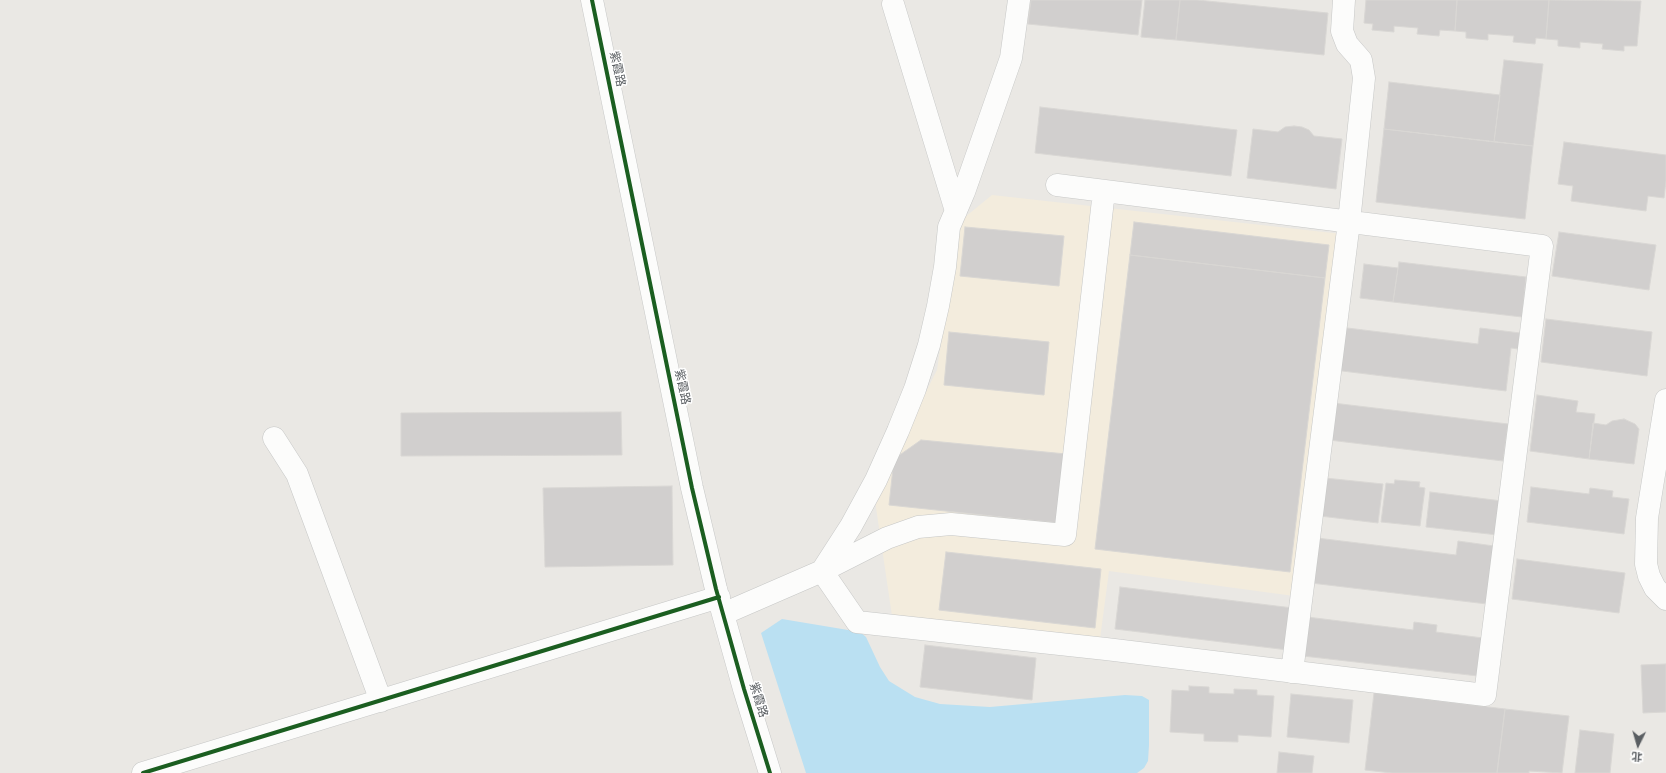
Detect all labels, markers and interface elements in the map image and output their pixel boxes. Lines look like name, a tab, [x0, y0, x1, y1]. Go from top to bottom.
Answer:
street label: 紫霞路	[606, 50, 628, 88]
street label: 紫霞路	[671, 368, 693, 406]
street label: 紫霞路	[746, 681, 770, 719]
north arrow	[1618, 725, 1658, 765]
text: 北	[1631, 750, 1643, 764]

